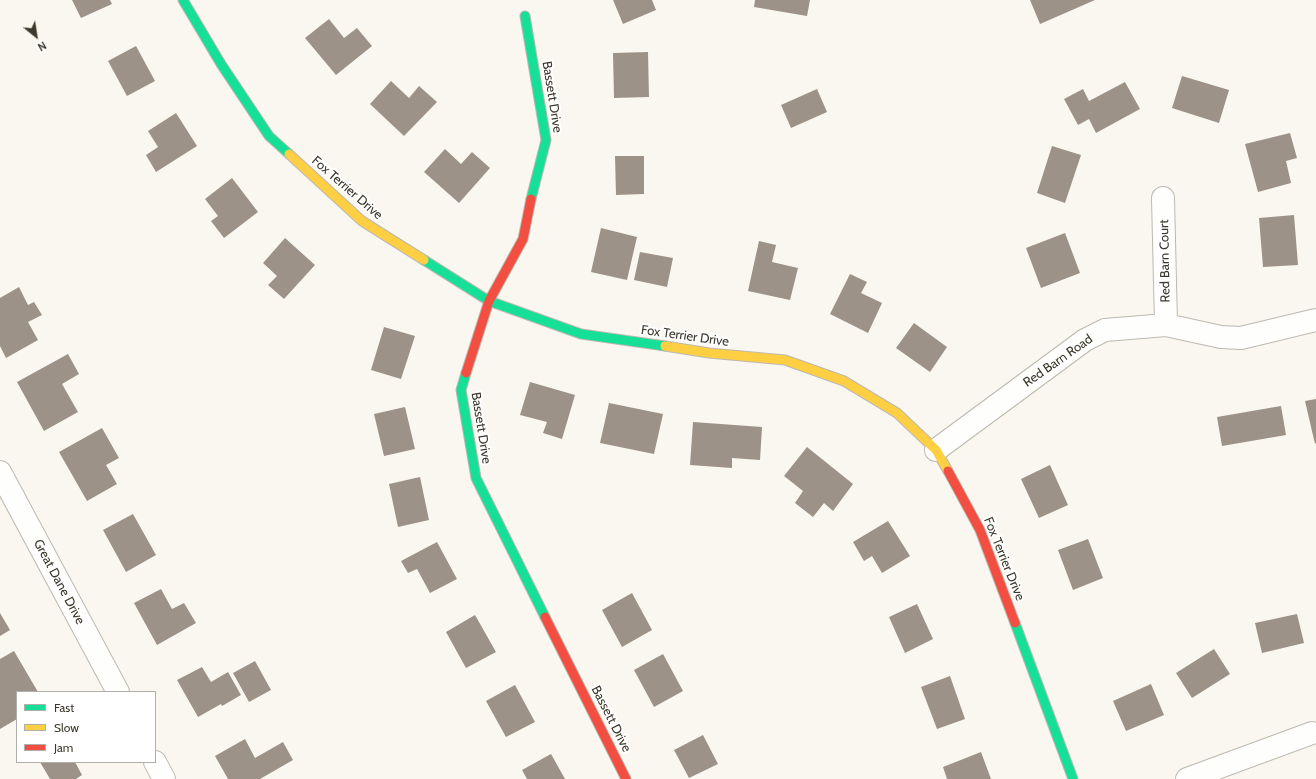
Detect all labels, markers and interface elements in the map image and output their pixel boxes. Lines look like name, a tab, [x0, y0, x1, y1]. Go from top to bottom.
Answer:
north arrow	[16, 16, 56, 56]
text: N	[35, 38, 49, 54]
street label: Bassett Drive	[539, 60, 565, 134]
street label: Fox Terrier Drive	[308, 153, 386, 223]
street label: Red Barn Court	[1156, 219, 1174, 303]
street label: Fox Terrier Drive	[640, 322, 730, 350]
street label: Red Barn Road	[1020, 331, 1096, 391]
street label: Bassett Drive	[468, 391, 494, 465]
street label: Fox Terrier Drive	[980, 515, 1028, 603]
street label: Great Dane Drive	[30, 537, 88, 627]
street label: Bassett Drive	[588, 683, 634, 755]
legend	[16, 691, 156, 763]
text: Fast	[54, 700, 74, 715]
text: Slow	[54, 720, 79, 735]
text: Jam	[54, 740, 73, 755]

